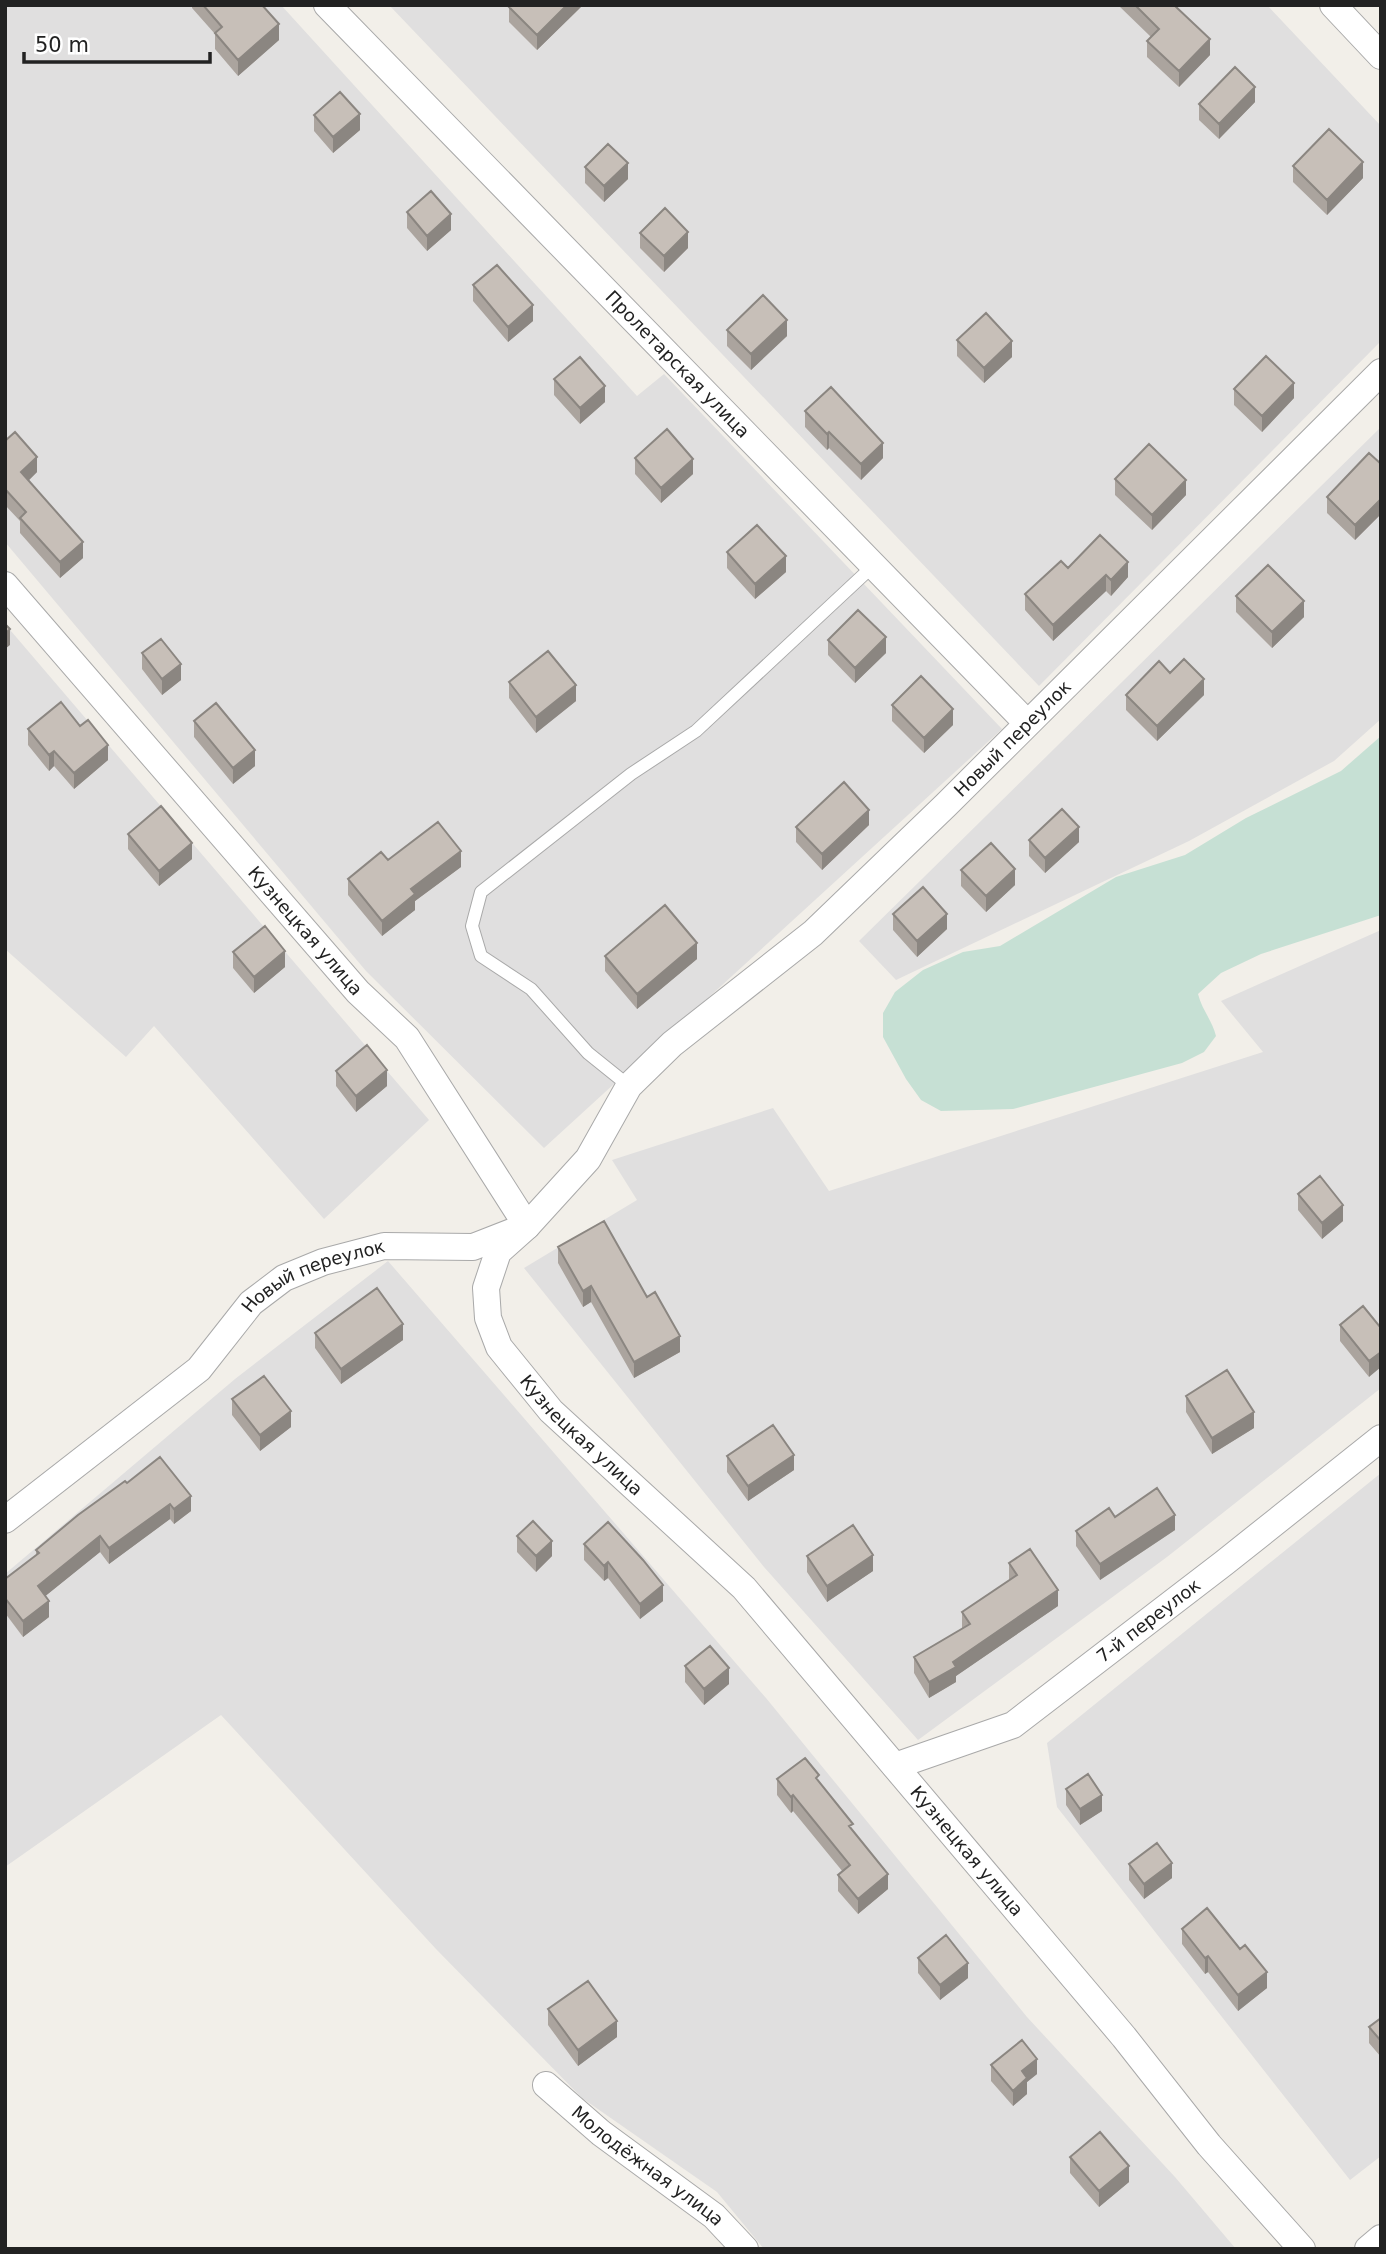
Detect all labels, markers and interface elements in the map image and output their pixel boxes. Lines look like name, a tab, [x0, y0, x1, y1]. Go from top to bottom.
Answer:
scale bar	[24, 21, 210, 65]
text: 50 m	[35, 33, 89, 57]
street label: Пролетарская улица	[601, 286, 754, 442]
street label: Новый переулок	[950, 676, 1075, 801]
street label: Кузнецкая улица	[244, 862, 367, 999]
street label: Новый переулок	[237, 1235, 387, 1316]
street label: Кузнецкая улица	[516, 1370, 647, 1500]
street label: 7-й переулок	[1092, 1574, 1204, 1667]
street label: Кузнецкая улица	[906, 1781, 1028, 1920]
street label: Молодёжная улица	[568, 2101, 729, 2230]

